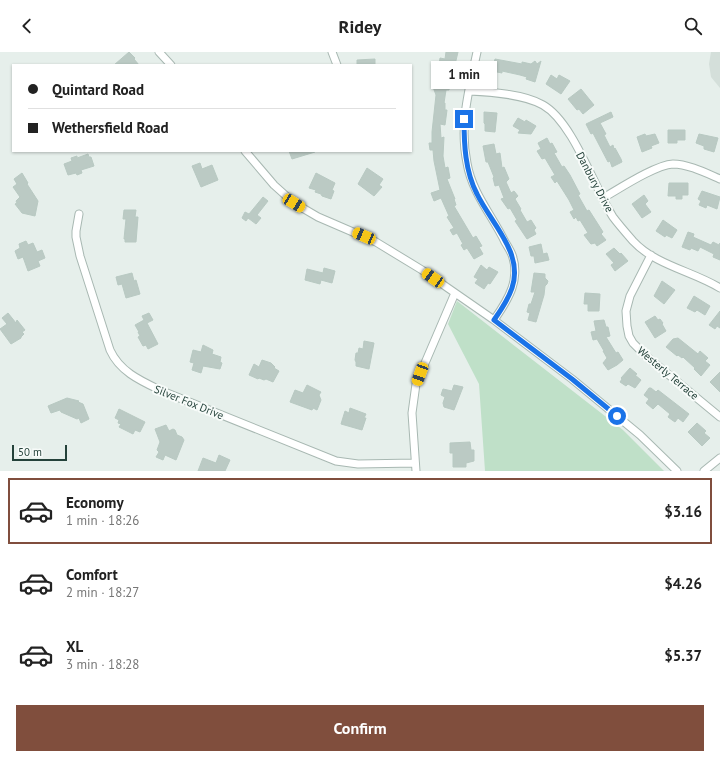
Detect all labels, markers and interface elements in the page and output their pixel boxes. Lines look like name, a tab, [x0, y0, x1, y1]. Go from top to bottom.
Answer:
icon: back	[16, 15, 38, 37]
text: Ridey	[339, 15, 381, 38]
icon: search	[682, 15, 704, 37]
callout: 1 min	[431, 61, 497, 89]
text: 1 min	[448, 66, 480, 83]
text: Quintard Road	[52, 80, 144, 99]
route end	[455, 110, 473, 128]
text: Wethersfield Road	[52, 118, 168, 137]
street label: Danbury Drive	[573, 149, 617, 215]
car	[281, 192, 307, 214]
car	[351, 226, 377, 246]
car	[420, 266, 446, 290]
street label: Westerly Terrace	[634, 343, 702, 403]
car	[410, 361, 430, 387]
street label: Silver Fox Drive	[152, 382, 226, 422]
route start	[608, 407, 626, 425]
scale bar	[12, 443, 67, 462]
text: 50 m	[18, 445, 42, 459]
icon: car	[18, 493, 54, 529]
text: Economy	[66, 493, 124, 512]
text: $3.16	[664, 502, 702, 521]
text: 1 min · 18:26	[66, 512, 139, 529]
icon: car	[18, 565, 54, 601]
text: Comfort	[66, 565, 118, 584]
text: $4.26	[664, 574, 702, 593]
text: 2 min · 18:27	[66, 584, 139, 601]
icon: car	[18, 637, 54, 673]
text: XL	[66, 637, 83, 656]
text: $5.37	[664, 646, 702, 665]
text: 3 min · 18:28	[66, 656, 139, 673]
button: Confirm	[16, 705, 704, 751]

